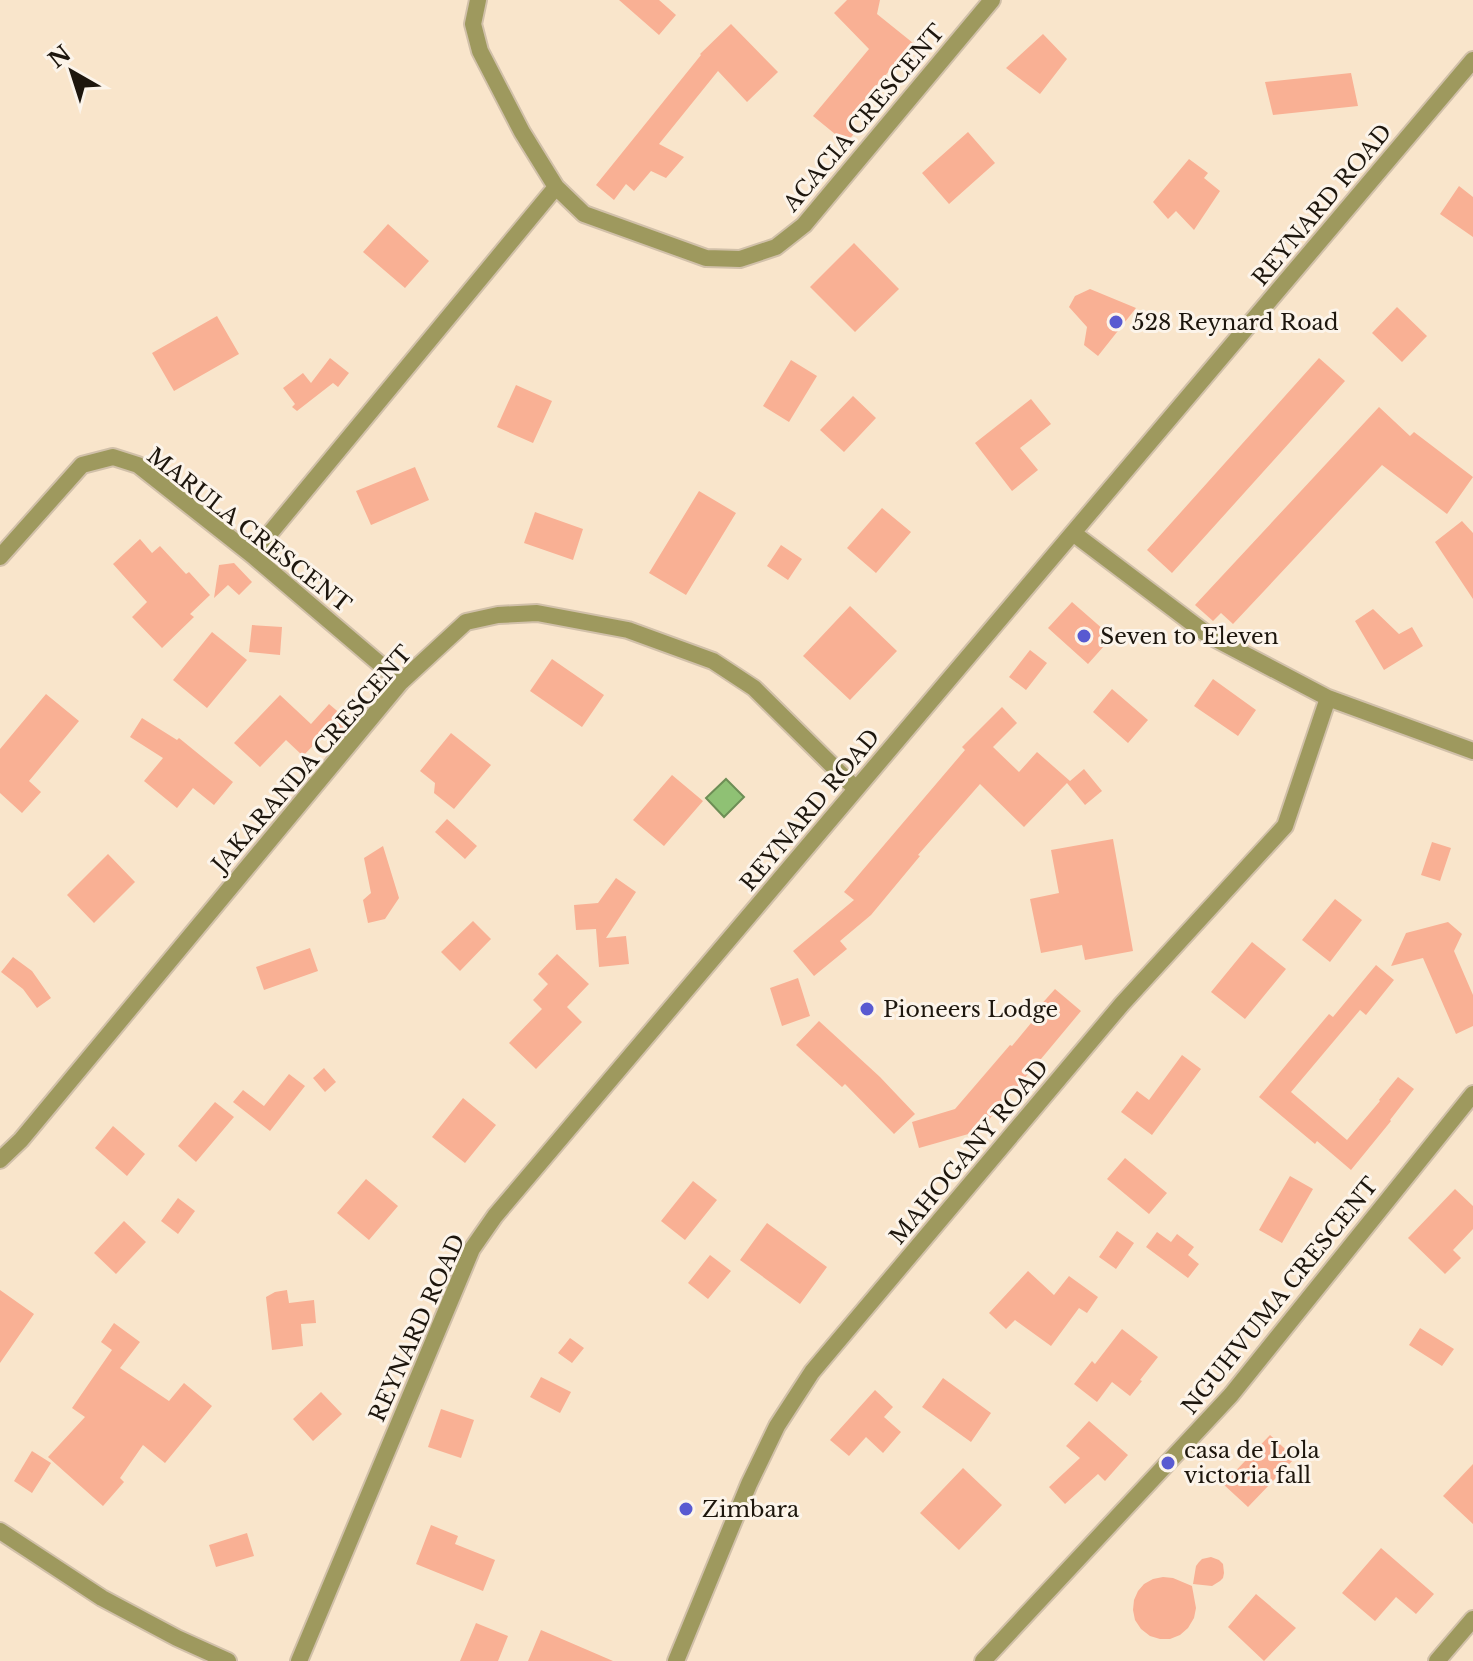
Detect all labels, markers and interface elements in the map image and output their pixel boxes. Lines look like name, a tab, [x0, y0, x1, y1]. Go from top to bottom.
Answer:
street label: ACACIA CRESCENT	[777, 19, 950, 218]
north arrow	[32, 32, 112, 112]
text: N	[43, 40, 77, 74]
street label: REYNARD ROAD	[1247, 119, 1397, 291]
place label: 528 Reynard Road	[1132, 309, 1339, 336]
marker: 528 Reynard Road	[1107, 313, 1125, 331]
street label: MARULA CRESCENT	[142, 442, 357, 618]
place label: Seven to Eleven	[1100, 623, 1279, 650]
marker: Seven to Eleven	[1075, 627, 1093, 645]
street label: JAKARANDA CRESCENT	[204, 640, 418, 880]
street label: REYNARD ROAD	[735, 724, 885, 896]
place label: Pioneers Lodge	[883, 996, 1058, 1023]
marker: Pioneers Lodge	[858, 1000, 876, 1018]
street label: MAHOGANY ROAD	[884, 1054, 1054, 1250]
street label: NGUHVUMA CRESCENT	[1176, 1172, 1384, 1420]
street label: REYNARD ROAD	[363, 1230, 471, 1426]
place label: casa de Lola victoria fall	[1184, 1437, 1321, 1489]
marker: casa de Lola victoria fall	[1159, 1454, 1177, 1472]
place label: Zimbara	[702, 1496, 800, 1523]
marker: Zimbara	[677, 1500, 695, 1518]

